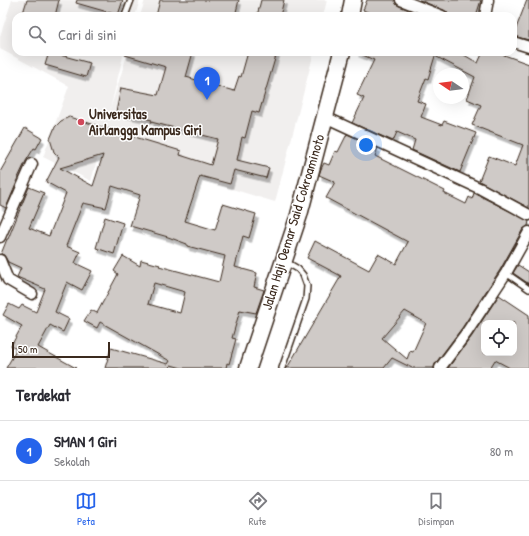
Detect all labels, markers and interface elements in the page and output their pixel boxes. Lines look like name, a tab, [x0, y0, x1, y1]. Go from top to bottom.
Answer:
search box	[12, 12, 517, 56]
icon: search	[26, 23, 48, 45]
text: Cari di sini	[58, 24, 117, 45]
pin: 1	[194, 67, 220, 100]
north arrow	[433, 68, 469, 104]
place label: Universitas Airlangga Kampus Giri	[89, 104, 202, 141]
marker: Universitas Airlangga Kampus Giri	[76, 117, 86, 127]
street label: Jalan Haji Oemar Said Cokroaminoto	[257, 131, 329, 312]
your location	[356, 135, 376, 155]
map controls	[481, 320, 517, 356]
button: locate	[481, 320, 517, 356]
scale bar	[12, 340, 110, 359]
text: 50 m	[18, 342, 38, 356]
text: Terdekat	[16, 383, 70, 406]
text: SMAN 1 Giri	[54, 431, 117, 452]
text: 1	[27, 442, 31, 460]
text: 80 m	[490, 442, 513, 460]
text: Sekolah	[54, 452, 90, 470]
tab: Peta	[75, 490, 97, 528]
tab: Rute	[247, 490, 269, 528]
tab: Disimpan	[418, 490, 454, 528]

